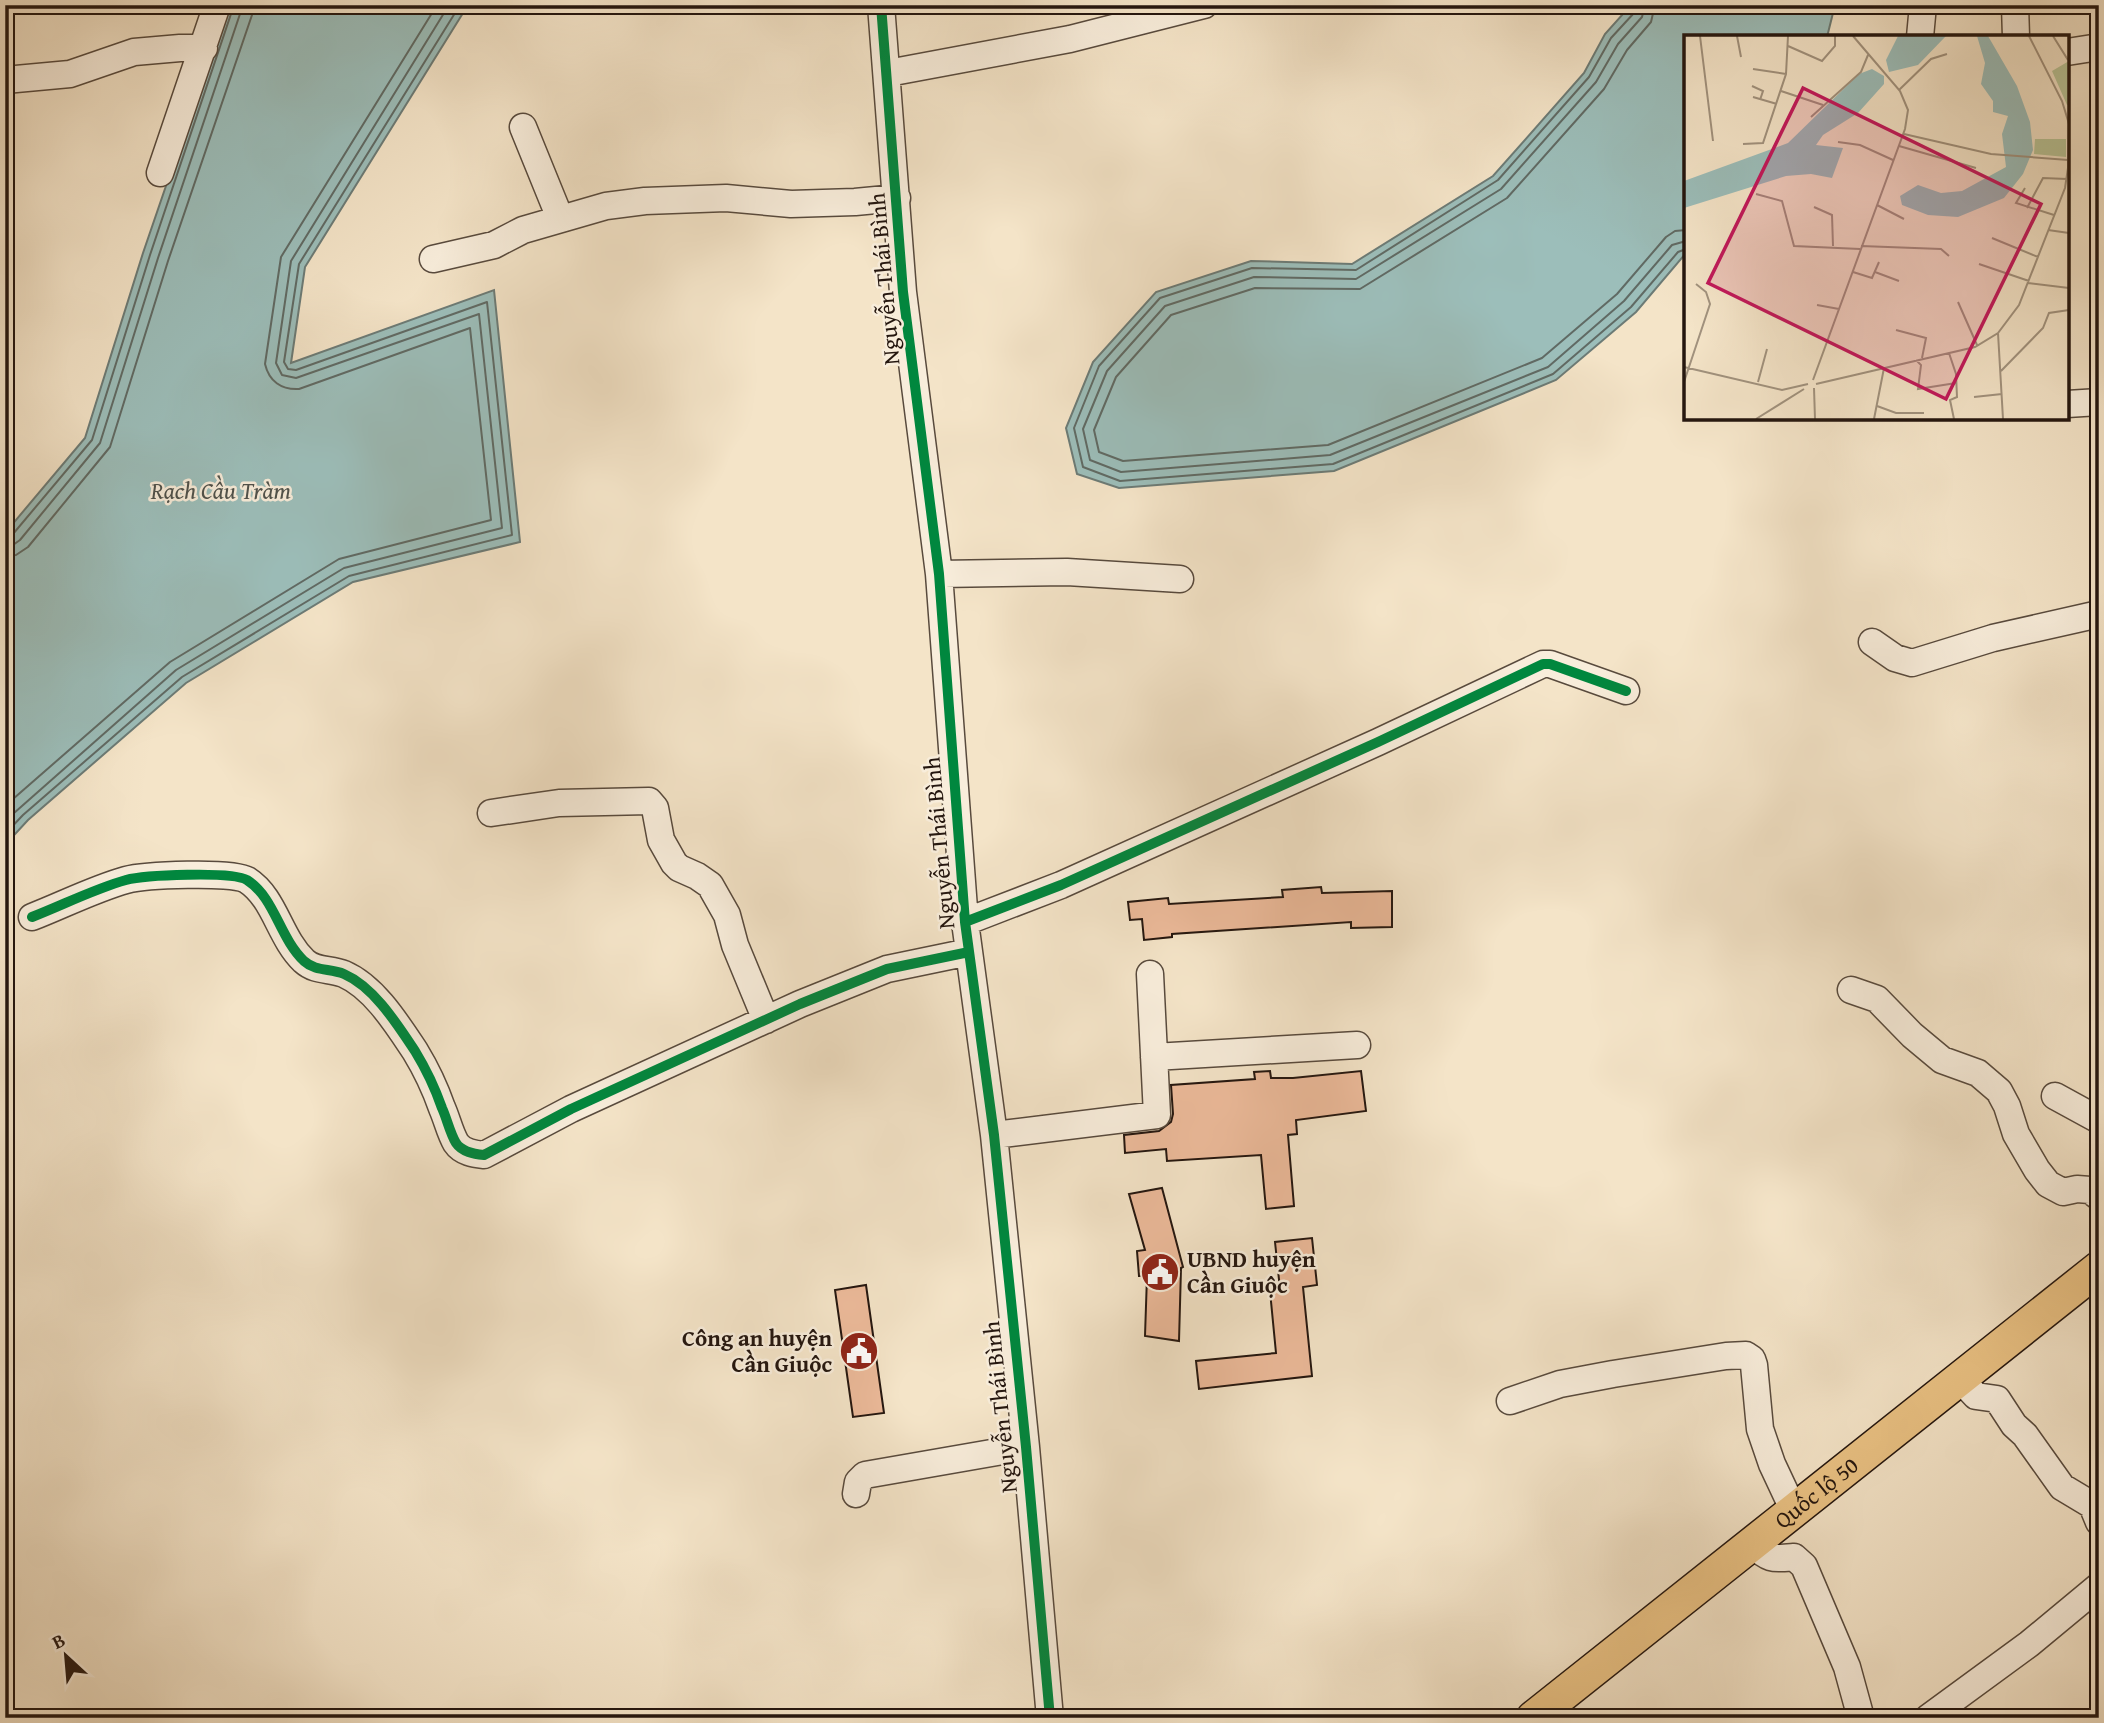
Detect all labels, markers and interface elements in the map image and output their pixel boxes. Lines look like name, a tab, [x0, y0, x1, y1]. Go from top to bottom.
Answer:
inset map	[1684, 35, 2069, 420]
street label: Nguyễn Thái Bình	[860, 192, 907, 366]
water label: Rạch Cầu Tràm	[150, 473, 291, 508]
street label: Nguyễn Thái Bình	[915, 756, 962, 930]
place label: UBND huyện Cần Giuộc	[1187, 1242, 1316, 1301]
public building icon: UBND huyện Cần Giuộc	[1139, 1251, 1181, 1293]
street label: Nguyễn Thái Bình	[974, 1319, 1025, 1495]
place label: Công an huyện Cần Giuộc	[682, 1321, 832, 1380]
public building icon: Công an huyện Cần Giuộc	[838, 1330, 880, 1372]
street label: Quốc lộ 50	[1767, 1449, 1865, 1536]
north arrow	[32, 1622, 102, 1692]
text: B	[47, 1626, 70, 1656]

